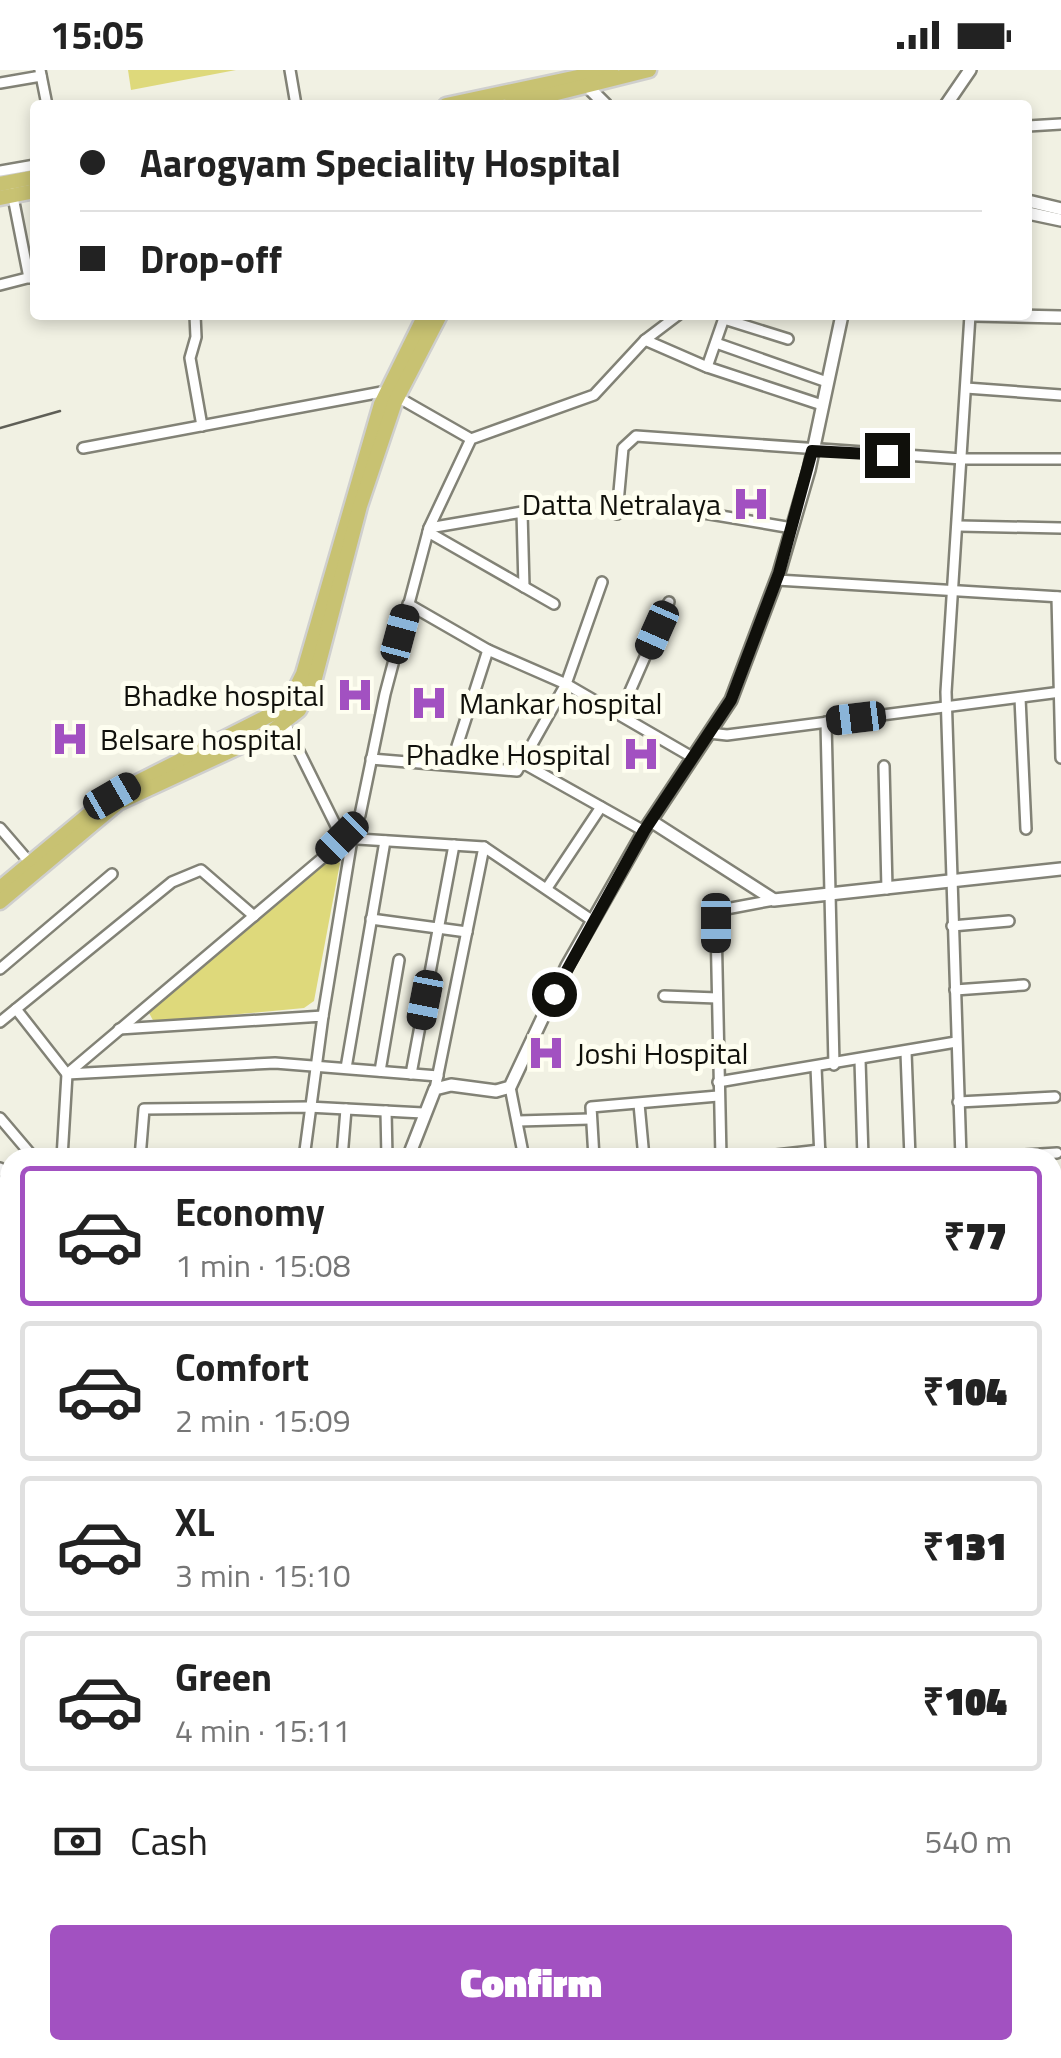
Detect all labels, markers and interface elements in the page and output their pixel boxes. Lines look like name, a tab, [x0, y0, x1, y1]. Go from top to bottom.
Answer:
text: 15:05	[50, 6, 145, 64]
text: Aarogyam Speciality Hospital	[140, 134, 621, 192]
text: Drop-off	[140, 230, 282, 288]
route end	[865, 433, 910, 478]
place label: Datta Netralaya	[522, 481, 721, 527]
hospital icon: Datta Netralaya	[730, 483, 772, 525]
car	[631, 596, 683, 664]
car	[378, 601, 422, 667]
place label: Bhadke hospital	[123, 672, 325, 718]
hospital icon: Bhadke hospital	[334, 674, 376, 716]
place label: Mankar hospital	[459, 680, 662, 726]
hospital icon: Mankar hospital	[408, 682, 450, 724]
car	[824, 699, 888, 737]
place label: Belsare hospital	[100, 716, 302, 762]
hospital icon: Belsare hospital	[49, 718, 91, 760]
place label: Phadke Hospital	[406, 731, 611, 777]
hospital icon: Phadke Hospital	[620, 733, 662, 775]
car	[79, 768, 145, 824]
car	[310, 806, 374, 870]
car	[701, 893, 731, 953]
car	[405, 968, 445, 1032]
route start	[532, 972, 577, 1017]
place label: Joshi Hospital	[576, 1030, 748, 1076]
hospital icon: Joshi Hospital	[525, 1032, 567, 1074]
text: Economy	[175, 1183, 325, 1241]
icon: car	[55, 1191, 145, 1281]
text: ₹77	[943, 1207, 1007, 1265]
text: 1 min · 15:08	[175, 1241, 351, 1289]
text: Comfort	[175, 1338, 309, 1396]
icon: car	[55, 1346, 145, 1436]
text: ₹104	[923, 1362, 1007, 1420]
text: 2 min · 15:09	[175, 1396, 351, 1444]
text: XL	[175, 1493, 215, 1551]
icon: car	[55, 1501, 145, 1591]
text: ₹131	[923, 1517, 1007, 1575]
text: 3 min · 15:10	[175, 1551, 351, 1599]
text: Green	[175, 1648, 272, 1706]
icon: car	[55, 1656, 145, 1746]
text: ₹104	[923, 1672, 1007, 1730]
text: 4 min · 15:11	[175, 1706, 351, 1754]
text: Cash	[130, 1812, 208, 1870]
icon: cash	[50, 1814, 105, 1869]
text: 540 m	[924, 1817, 1012, 1865]
button: Confirm	[50, 1925, 1012, 2040]

